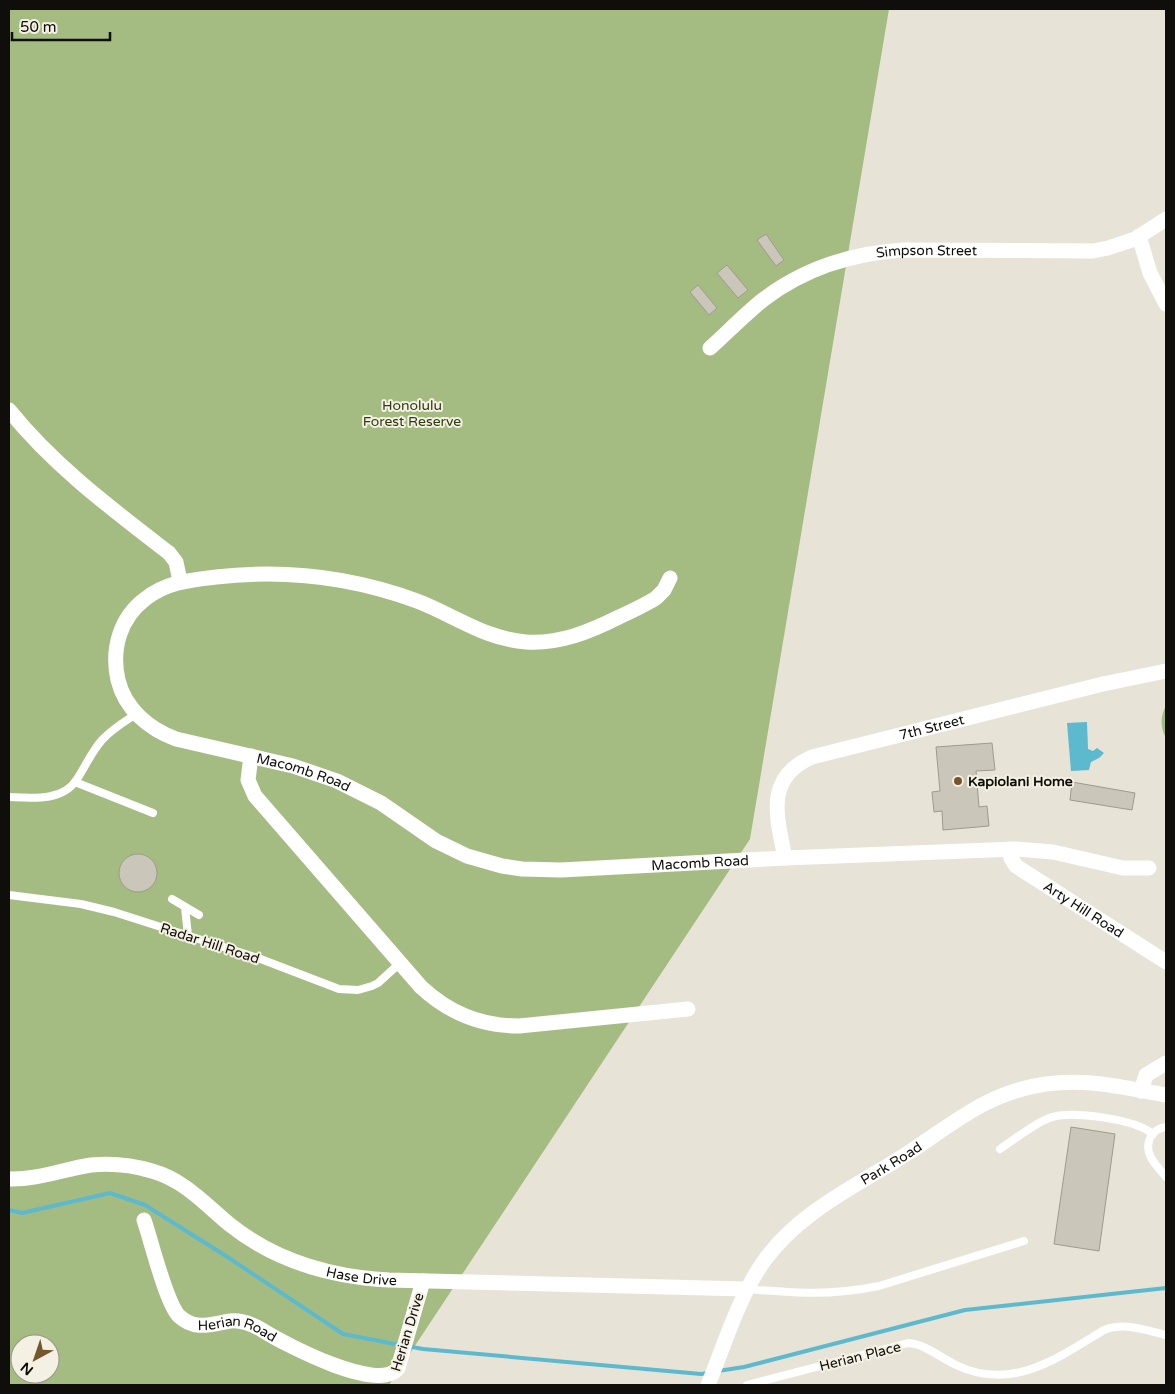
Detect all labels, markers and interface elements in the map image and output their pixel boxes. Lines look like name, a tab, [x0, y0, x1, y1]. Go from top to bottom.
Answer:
scale bar	[12, 10, 110, 42]
text: 50 m	[20, 18, 57, 36]
street label: Simpson Street	[875, 242, 978, 262]
park label: Honolulu Forest Reserve	[363, 397, 461, 430]
street label: 7th Street	[897, 711, 966, 744]
street label: Macomb Road	[255, 750, 353, 795]
place label: Kapiolani Home	[968, 773, 1073, 790]
marker: Kapiolani Home	[952, 775, 964, 787]
street label: Macomb Road	[651, 852, 749, 874]
street label: Arty Hill Road	[1040, 878, 1127, 942]
street label: Radar Hill Road	[158, 919, 262, 968]
street label: Park Road	[858, 1138, 925, 1189]
street label: Hase Drive	[324, 1263, 397, 1289]
street label: Herian Drive	[387, 1291, 428, 1374]
street label: Herian Road	[198, 1313, 280, 1346]
north arrow	[10, 1334, 60, 1384]
street label: Herian Place	[818, 1338, 903, 1375]
text: N	[17, 1358, 37, 1379]

